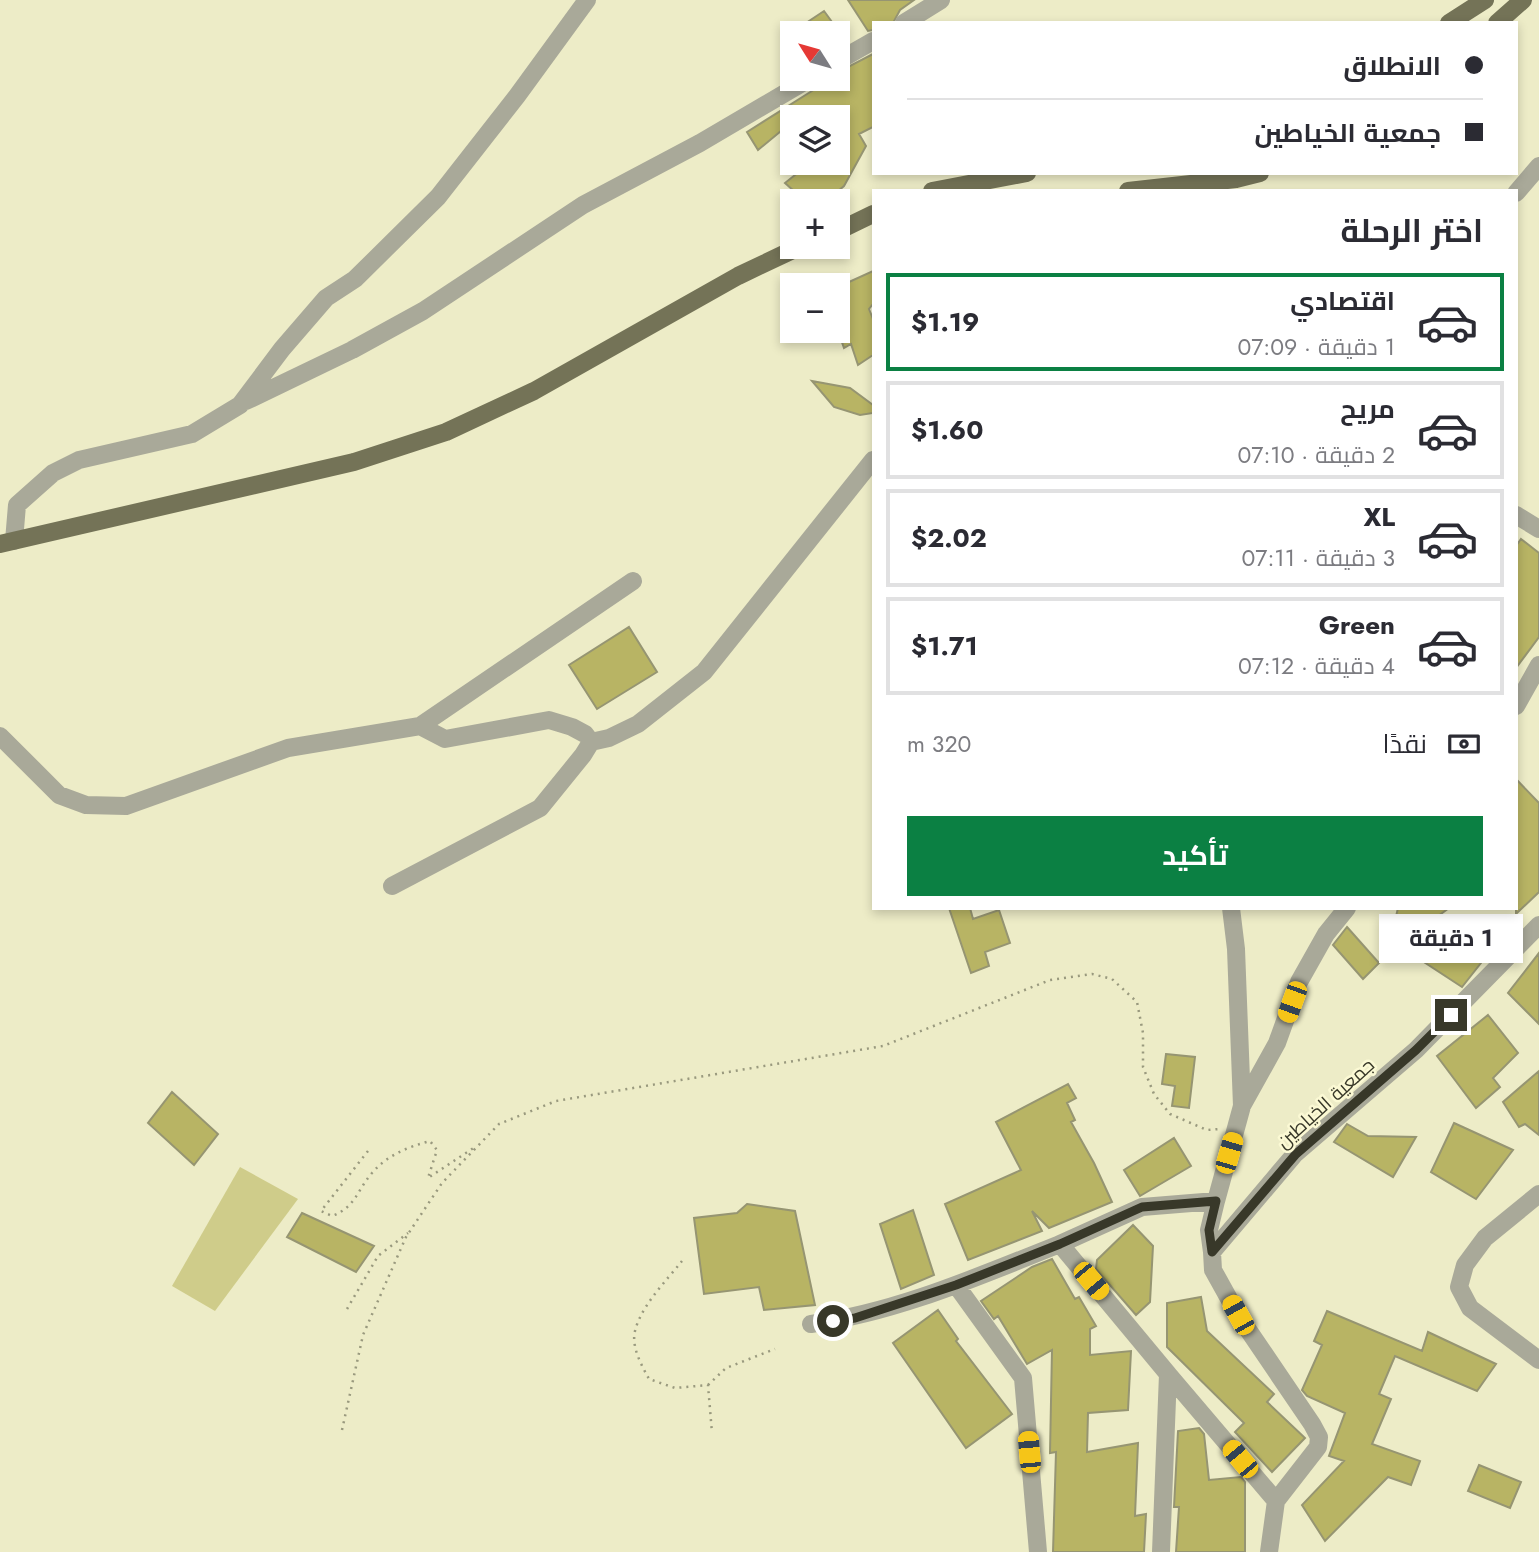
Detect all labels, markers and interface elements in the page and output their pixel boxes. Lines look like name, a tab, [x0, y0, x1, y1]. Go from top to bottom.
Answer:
north arrow	[780, 21, 850, 91]
map controls	[780, 21, 850, 343]
text: الانطلاق	[1343, 47, 1441, 85]
button: layers	[780, 105, 850, 175]
text: جمعية الخياطين	[1254, 114, 1441, 152]
button: +	[780, 189, 850, 259]
text: اختر الرحلة	[1340, 208, 1483, 254]
button: −	[780, 273, 850, 343]
text: اقتصادي	[1290, 282, 1395, 320]
icon: car	[1416, 291, 1479, 354]
text: $1.19	[911, 303, 979, 341]
text: 1 دقيقة · 07:09	[1237, 330, 1395, 364]
text: مريح	[1340, 390, 1395, 428]
icon: car	[1416, 399, 1479, 462]
text: $1.60	[911, 411, 983, 449]
text: 2 دقيقة · 07:10	[1238, 438, 1395, 472]
text: XL	[1363, 498, 1395, 536]
icon: car	[1416, 507, 1479, 570]
text: $2.02	[911, 519, 987, 557]
text: 3 دقيقة · 07:11	[1242, 541, 1395, 575]
text: Green	[1319, 606, 1395, 644]
icon: car	[1416, 615, 1479, 678]
text: $1.71	[911, 627, 978, 665]
text: 4 دقيقة · 07:12	[1238, 649, 1395, 683]
text: نقدًا	[1383, 725, 1427, 763]
icon: cash	[1445, 725, 1483, 763]
text: 320 m	[907, 727, 971, 761]
button: تأكيد	[907, 816, 1483, 896]
callout: 1 دقيقة	[1379, 914, 1523, 962]
text: 1 دقيقة	[1409, 921, 1493, 955]
car	[1275, 979, 1310, 1025]
route end	[1435, 999, 1467, 1031]
street label: جمعية الخياطين	[1270, 1052, 1380, 1155]
car	[1214, 1130, 1245, 1176]
car	[1070, 1258, 1113, 1304]
car	[1219, 1292, 1258, 1338]
route start	[817, 1305, 849, 1337]
car	[1017, 1430, 1042, 1474]
car	[1219, 1436, 1262, 1482]

